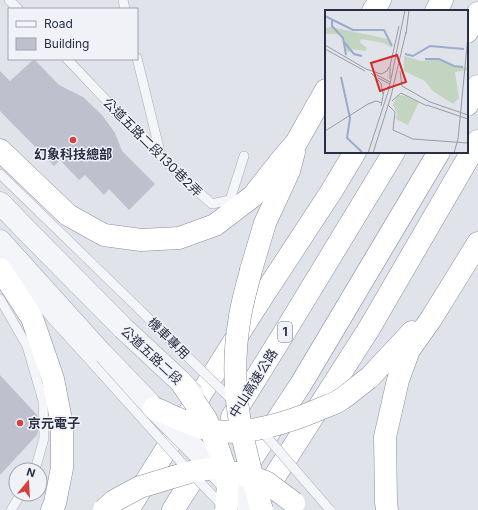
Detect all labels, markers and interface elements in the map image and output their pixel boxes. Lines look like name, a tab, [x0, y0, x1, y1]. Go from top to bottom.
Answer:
legend	[8, 8, 138, 60]
inset map	[325, 10, 468, 153]
text: Road	[44, 16, 73, 31]
text: Building	[44, 36, 89, 51]
street label: 公道五路二段130巷2弄	[100, 94, 206, 200]
marker: 幻象科技總部	[68, 135, 78, 145]
place label: 幻象科技總部	[34, 146, 112, 162]
street label: 機車專用	[145, 314, 193, 362]
road number: 1	[278, 322, 292, 342]
street label: 公道五路二段	[118, 323, 186, 387]
street label: 中山高速公路	[226, 346, 280, 420]
place label: 京元電子	[28, 415, 80, 431]
marker: 京元電子	[15, 418, 25, 428]
north arrow	[8, 462, 48, 502]
text: N	[25, 465, 37, 480]

